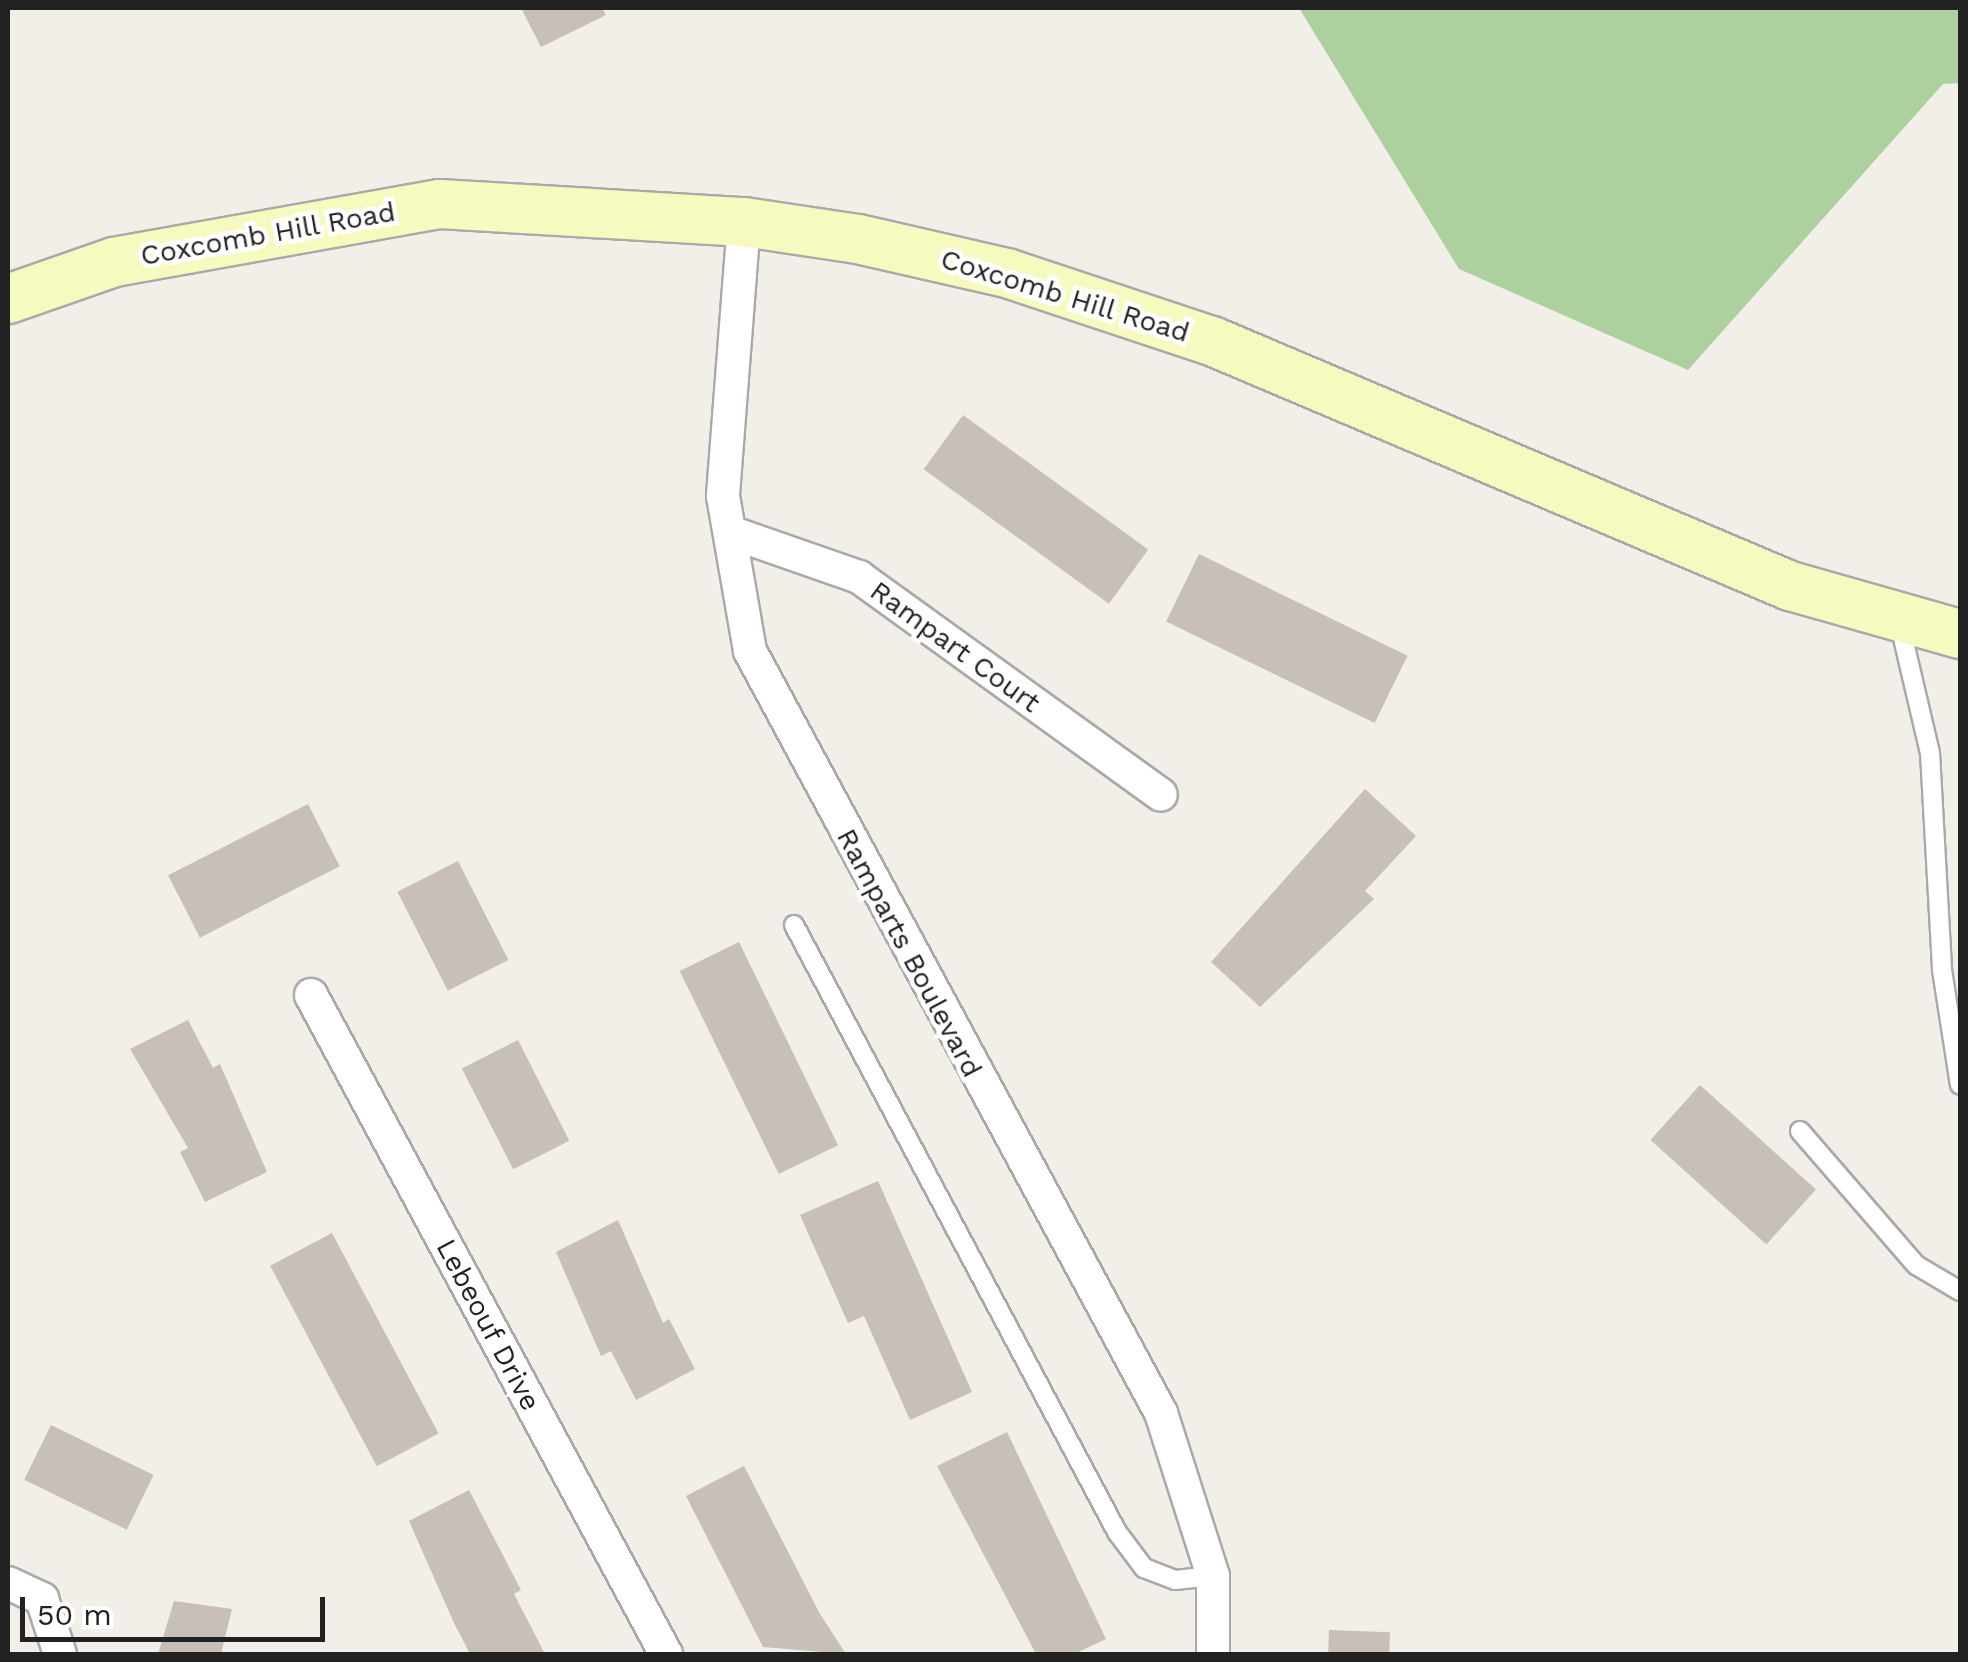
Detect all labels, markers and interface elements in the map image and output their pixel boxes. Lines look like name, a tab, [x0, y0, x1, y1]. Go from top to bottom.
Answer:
street label: Coxcomb Hill Road	[138, 195, 398, 273]
street label: Coxcomb Hill Road	[936, 242, 1194, 350]
street label: Rampart Court	[863, 574, 1047, 720]
street label: Ramparts Boulevard	[829, 823, 989, 1083]
street label: Lebeouf Drive	[428, 1233, 548, 1417]
scale bar	[25, 1577, 330, 1639]
text: 50 m	[37, 1597, 112, 1632]

